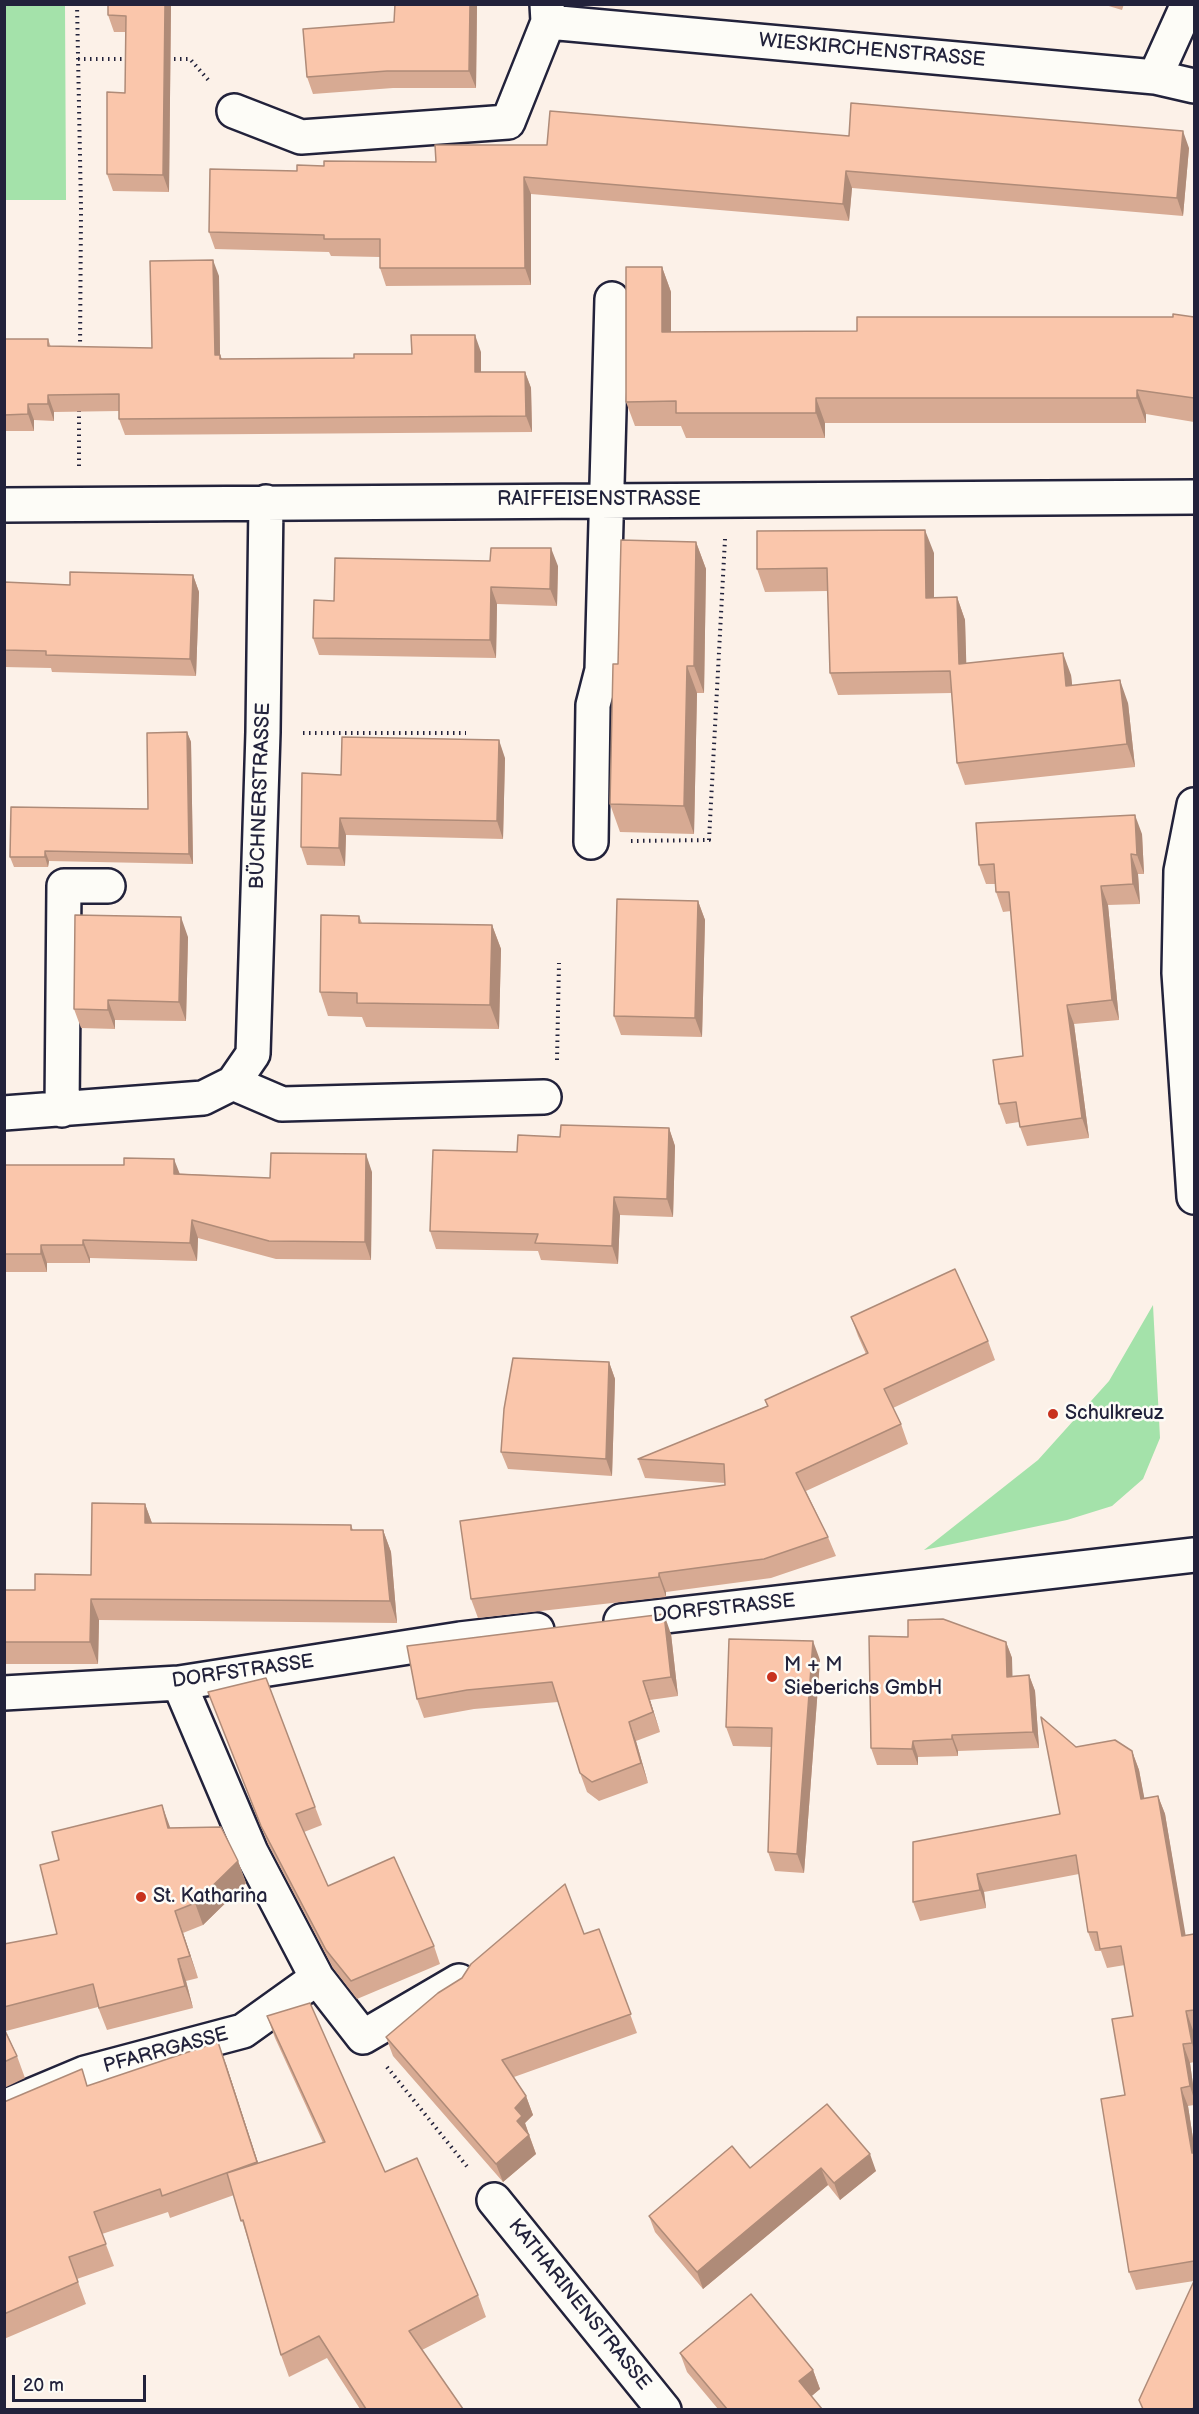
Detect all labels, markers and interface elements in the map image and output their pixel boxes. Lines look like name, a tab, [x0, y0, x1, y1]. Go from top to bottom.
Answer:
street label: WIESKIRCHENSTRASSE	[758, 29, 986, 73]
street label: RAIFFEISENSTRASSE	[497, 488, 701, 512]
street label: BÜCHNERSTRASSE	[246, 702, 276, 890]
place label: Schulkreuz	[1065, 1402, 1163, 1426]
marker: Schulkreuz	[1046, 1407, 1060, 1421]
street label: DORFSTRASSE	[651, 1590, 797, 1628]
street label: DORFSTRASSE	[170, 1650, 316, 1694]
place label: M + M Sieberichs GmbH	[784, 1654, 942, 1701]
marker: M + M Sieberichs GmbH	[765, 1670, 779, 1684]
place label: St. Katharina	[153, 1885, 268, 1909]
marker: St. Katharina	[134, 1890, 148, 1904]
street label: PFARRGASSE	[101, 2023, 231, 2079]
street label: KATHARINENSTRASSE	[503, 2215, 655, 2395]
scale bar	[15, 2363, 148, 2401]
text: 20 m	[23, 2375, 64, 2396]

